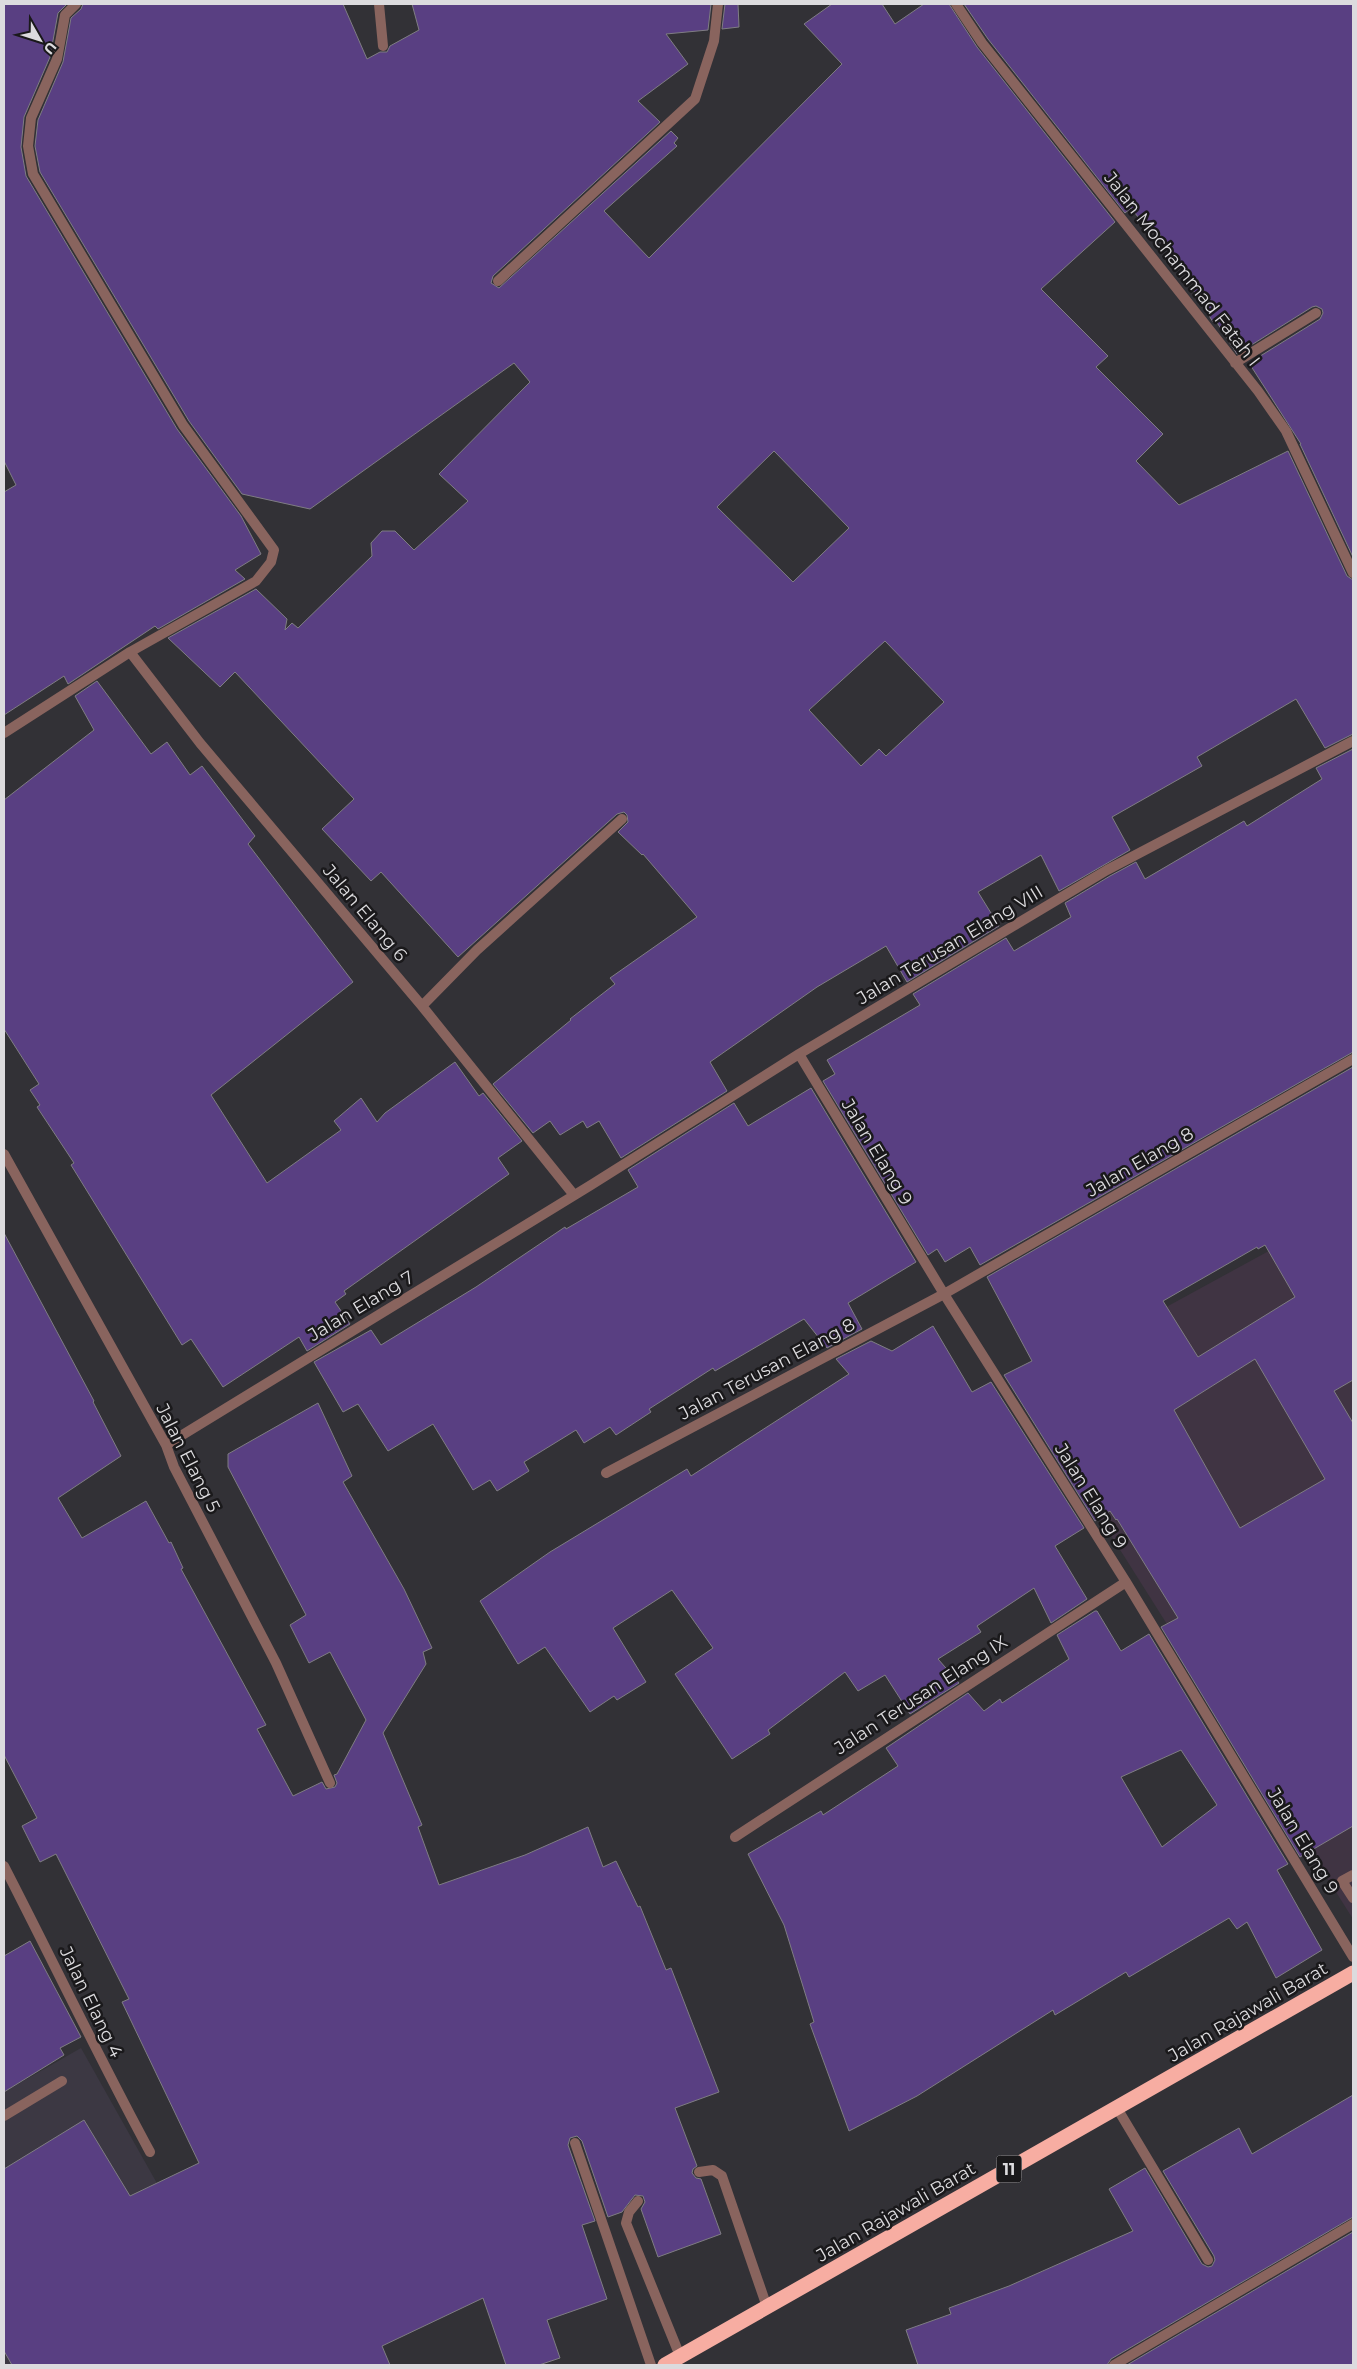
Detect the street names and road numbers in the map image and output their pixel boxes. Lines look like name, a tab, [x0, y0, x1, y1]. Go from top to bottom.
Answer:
street label: Jalan Mochammad Fatah I	[1099, 167, 1265, 371]
street label: Jalan Elang 6	[317, 859, 412, 966]
street label: Jalan Terusan Elang VIII	[852, 881, 1047, 1010]
street label: Jalan Elang 9	[836, 1094, 917, 1209]
street label: Jalan Elang 8	[1082, 1122, 1198, 1202]
street label: Jalan Elang 7	[303, 1266, 418, 1347]
street label: Jalan Terusan Elang 8	[674, 1313, 859, 1425]
street label: Jalan Elang 5	[151, 1399, 225, 1516]
street label: Jalan Elang 9	[1049, 1439, 1132, 1553]
street label: Jalan Terusan Elang IX	[830, 1631, 1012, 1760]
street label: Jalan Elang 9	[1262, 1783, 1343, 1898]
street label: Jalan Elang 4	[54, 1942, 127, 2061]
street label: Jalan Rajawali Barat	[1164, 1957, 1331, 2067]
road number: 11	[996, 2156, 1022, 2182]
street label: Jalan Rajawali Barat	[812, 2157, 979, 2267]

